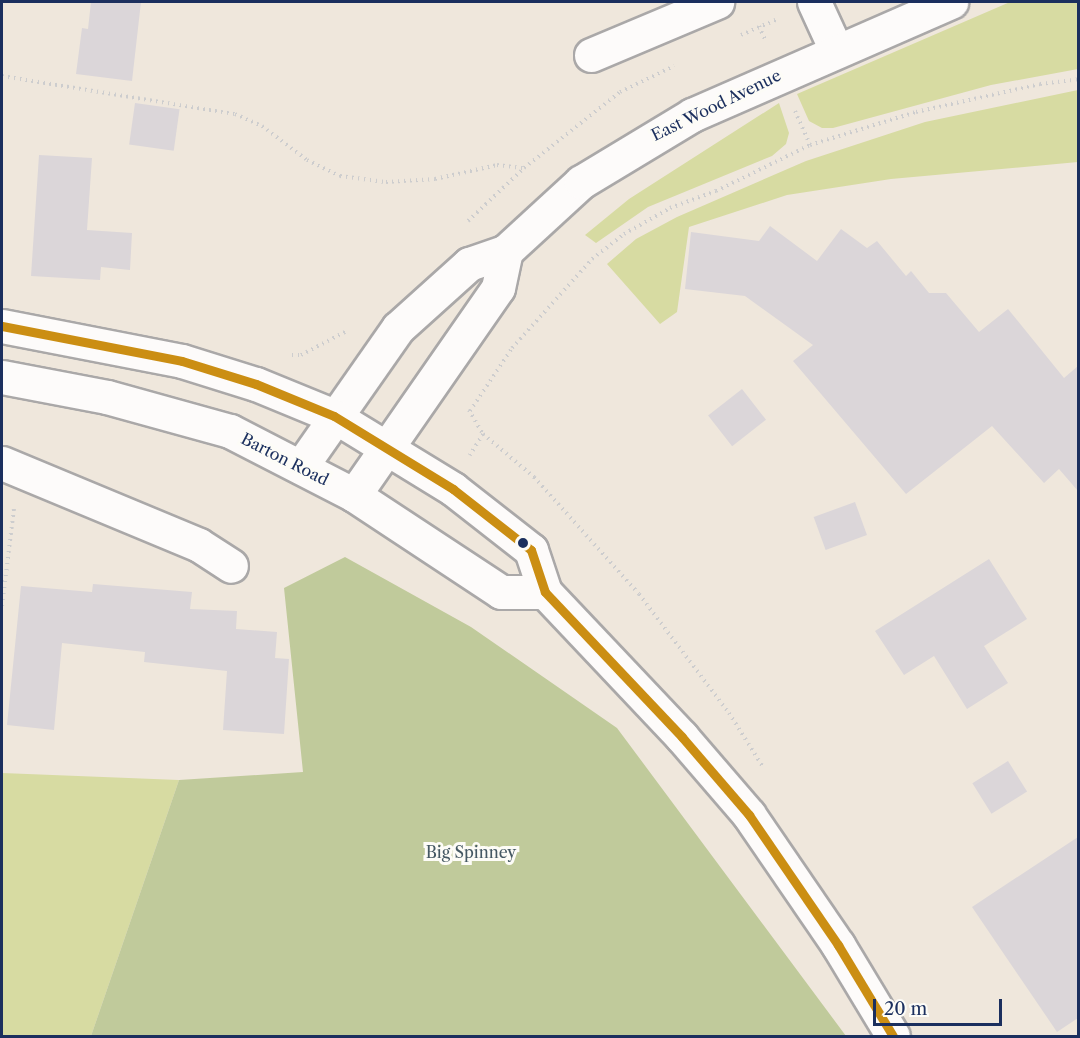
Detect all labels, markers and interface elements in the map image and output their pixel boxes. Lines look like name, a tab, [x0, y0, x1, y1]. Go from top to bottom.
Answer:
street label: East Wood Avenue	[648, 65, 784, 145]
street label: Barton Road	[238, 429, 332, 489]
unlabelled marker	[517, 537, 529, 549]
park label: Big Spinney	[426, 842, 516, 862]
scale bar	[876, 987, 1005, 1025]
text: 20 m	[884, 998, 927, 1020]

